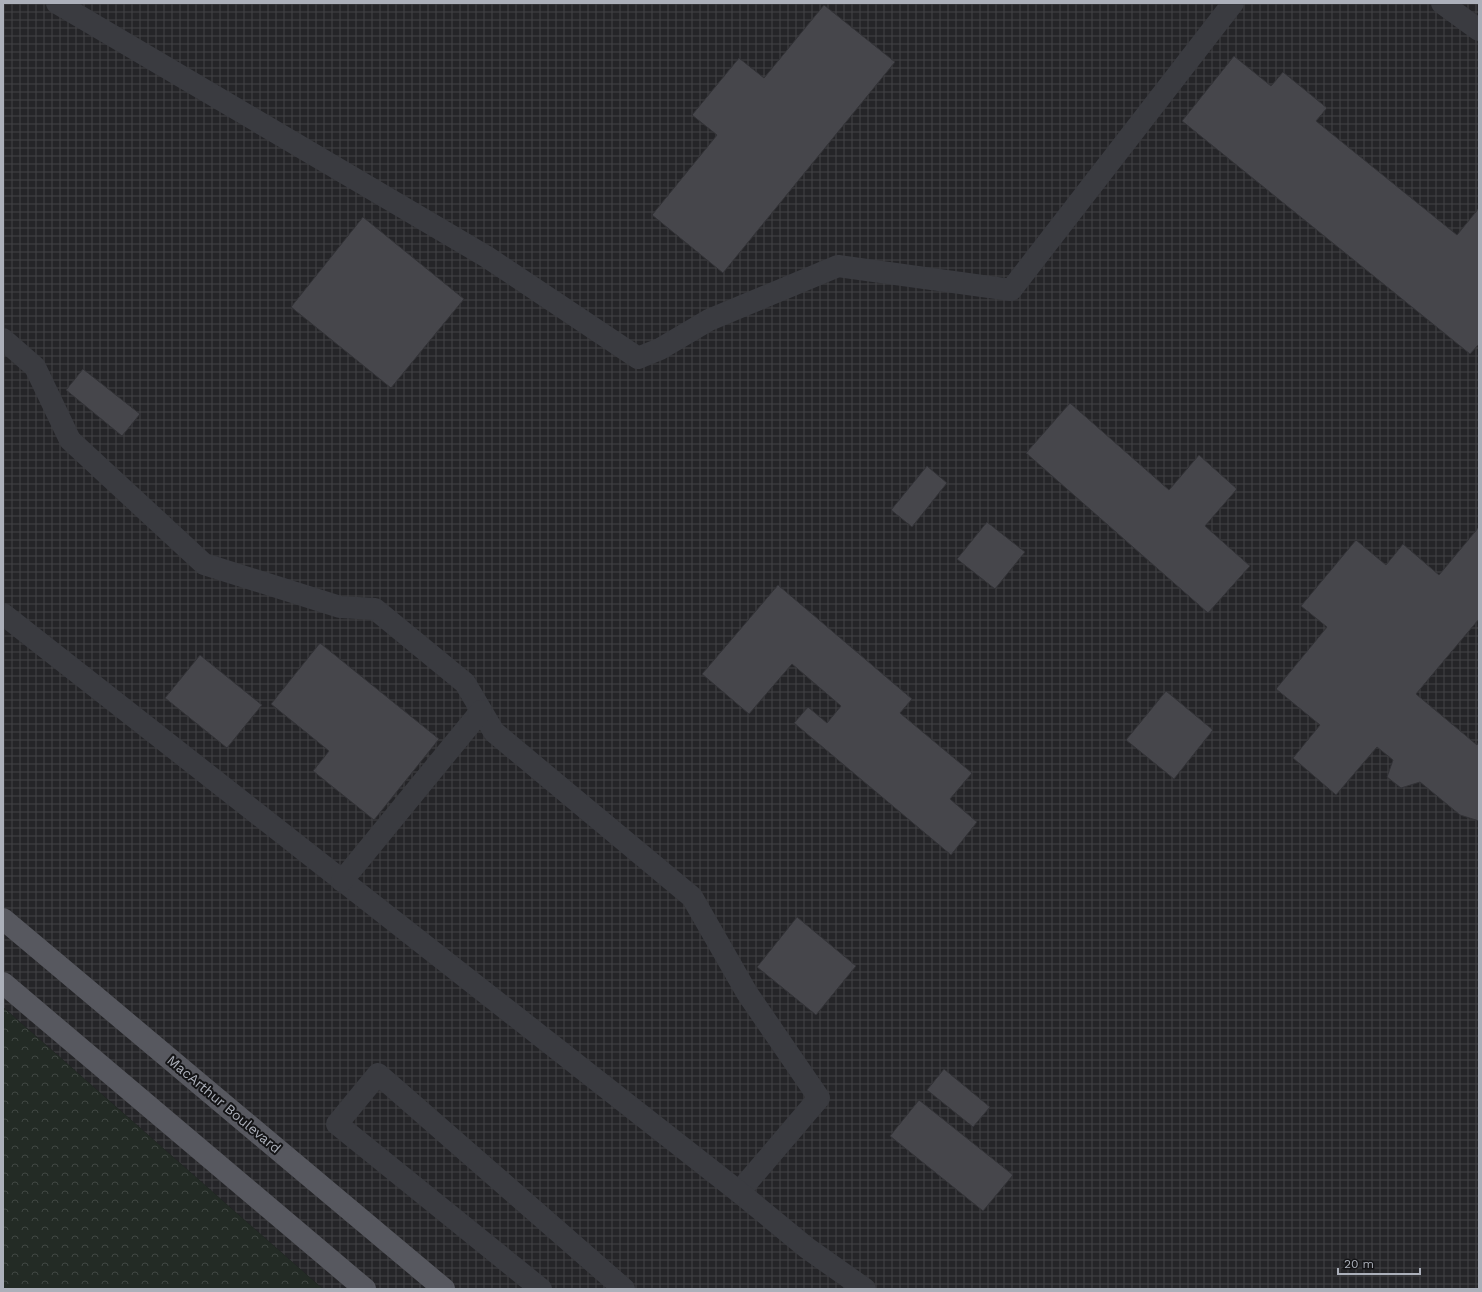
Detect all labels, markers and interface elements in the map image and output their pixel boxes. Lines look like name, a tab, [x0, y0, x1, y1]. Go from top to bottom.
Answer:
street label: MacArthur Boulevard	[164, 1052, 284, 1156]
scale bar	[1338, 1250, 1420, 1276]
text: 20 m	[1344, 1257, 1374, 1271]

